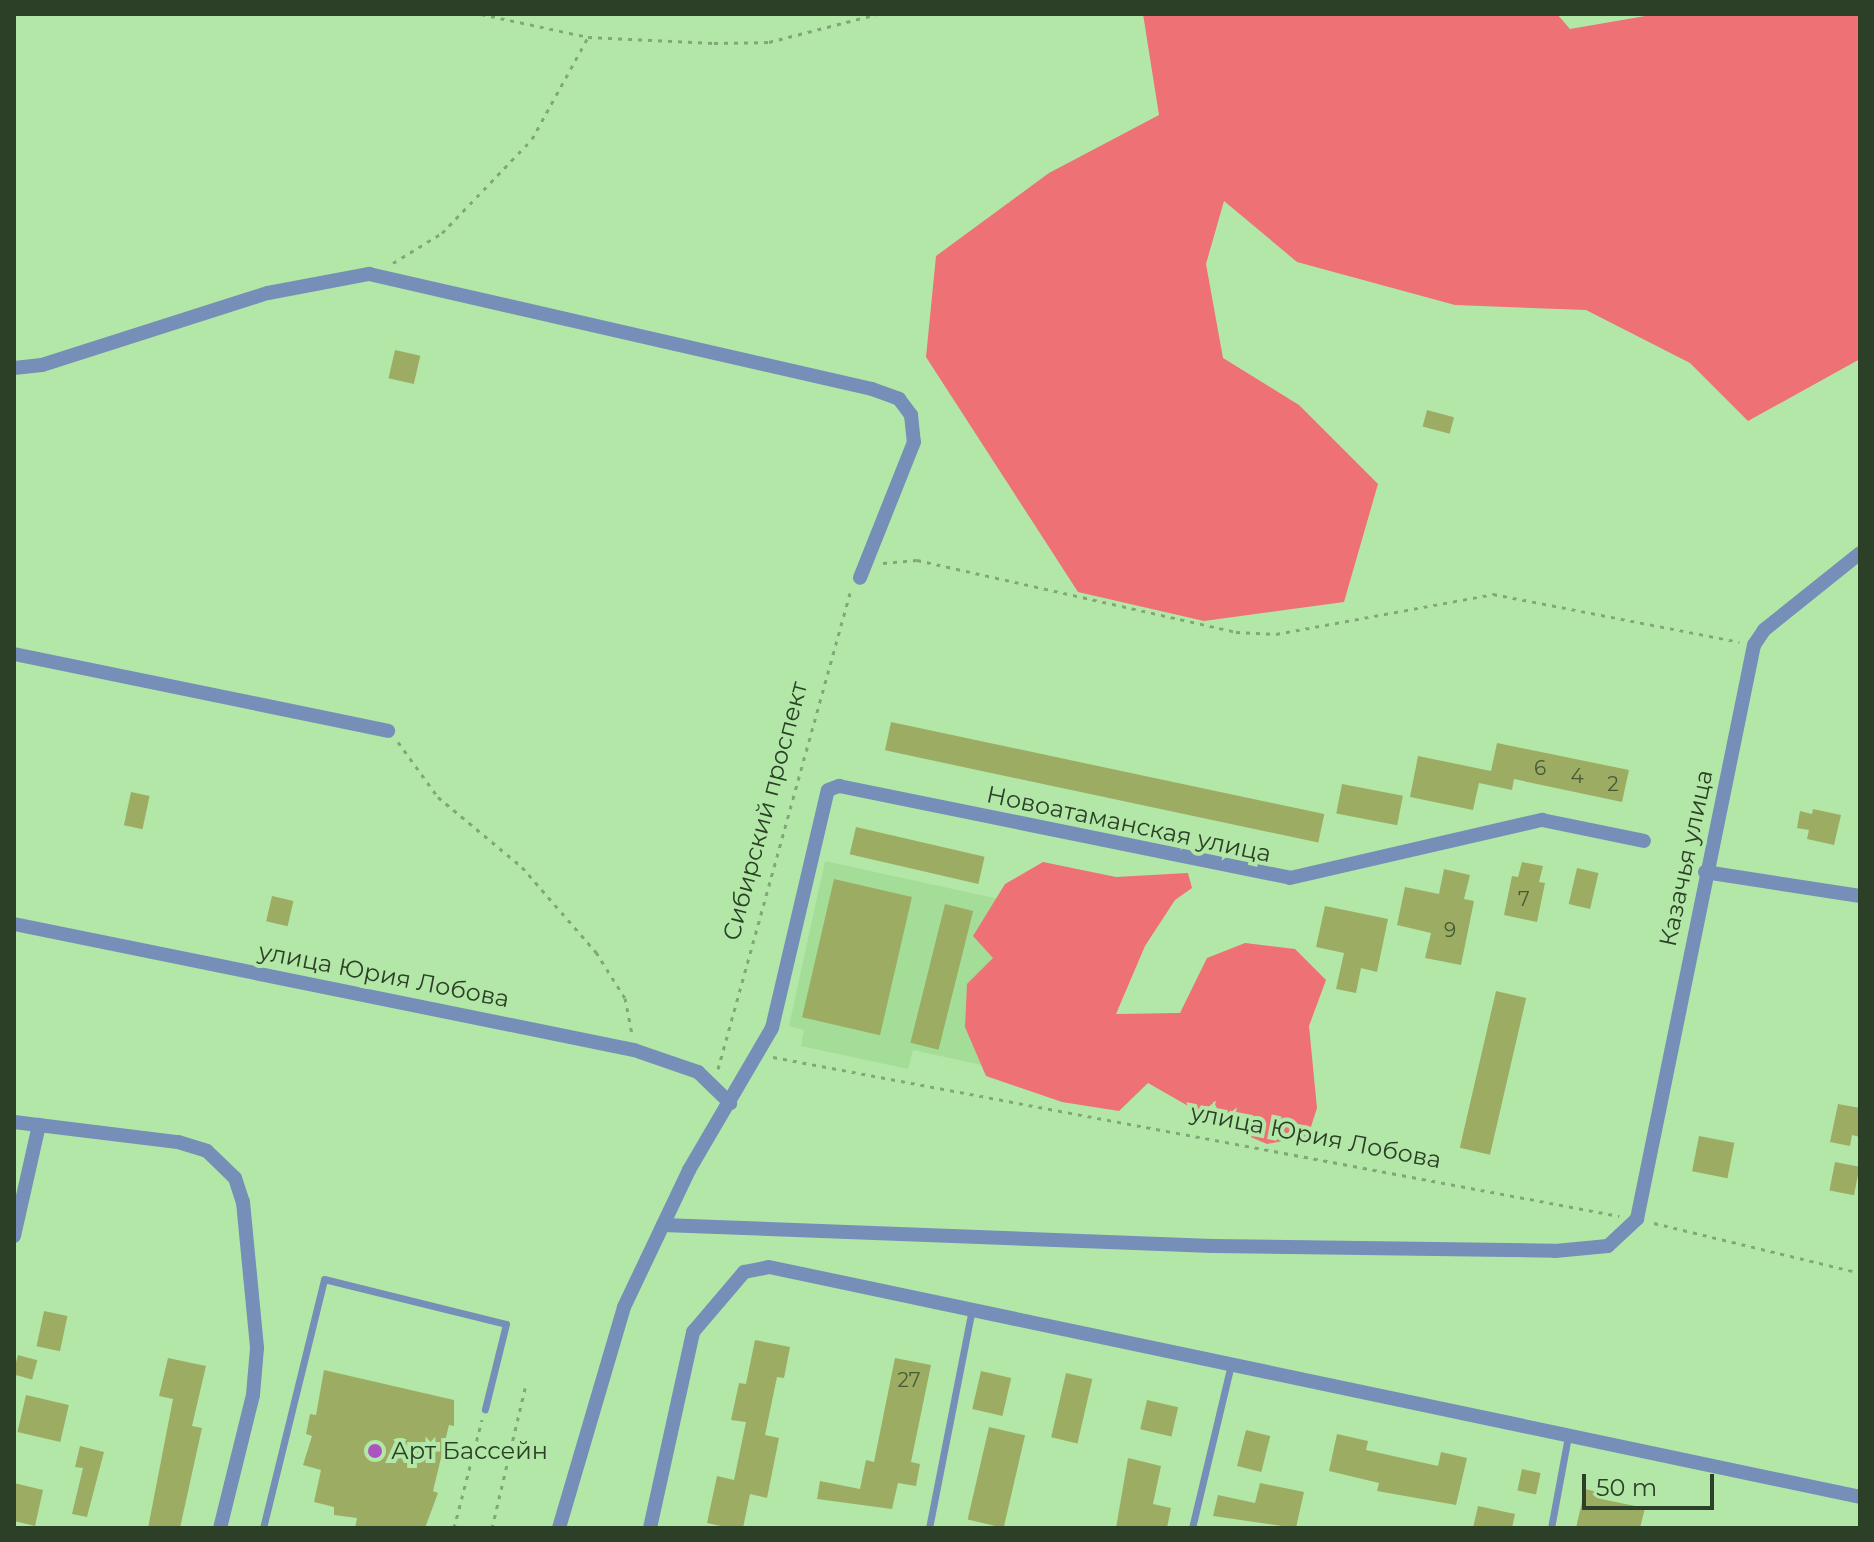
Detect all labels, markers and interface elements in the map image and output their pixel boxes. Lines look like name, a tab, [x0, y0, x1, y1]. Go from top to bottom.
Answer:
street label: Сибирский проспект	[717, 678, 813, 944]
house number: 6	[1534, 756, 1546, 780]
house number: 4	[1570, 764, 1584, 788]
street label: Казачья улица	[1653, 767, 1719, 949]
house number: 2	[1607, 772, 1619, 796]
street label: Новоатаманская улица	[984, 780, 1274, 868]
house number: 7	[1518, 887, 1530, 911]
house number: 9	[1444, 918, 1456, 942]
street label: улица Юрия Лобова	[256, 937, 512, 1013]
street label: улица Юрия Лобова	[1188, 1098, 1444, 1174]
house number: 27	[897, 1368, 921, 1392]
place label: Арт Бассейн	[391, 1437, 548, 1465]
marker: Арт Бассейн	[366, 1442, 384, 1460]
scale bar	[1586, 1458, 1718, 1508]
text: 50 m	[1596, 1473, 1657, 1502]

